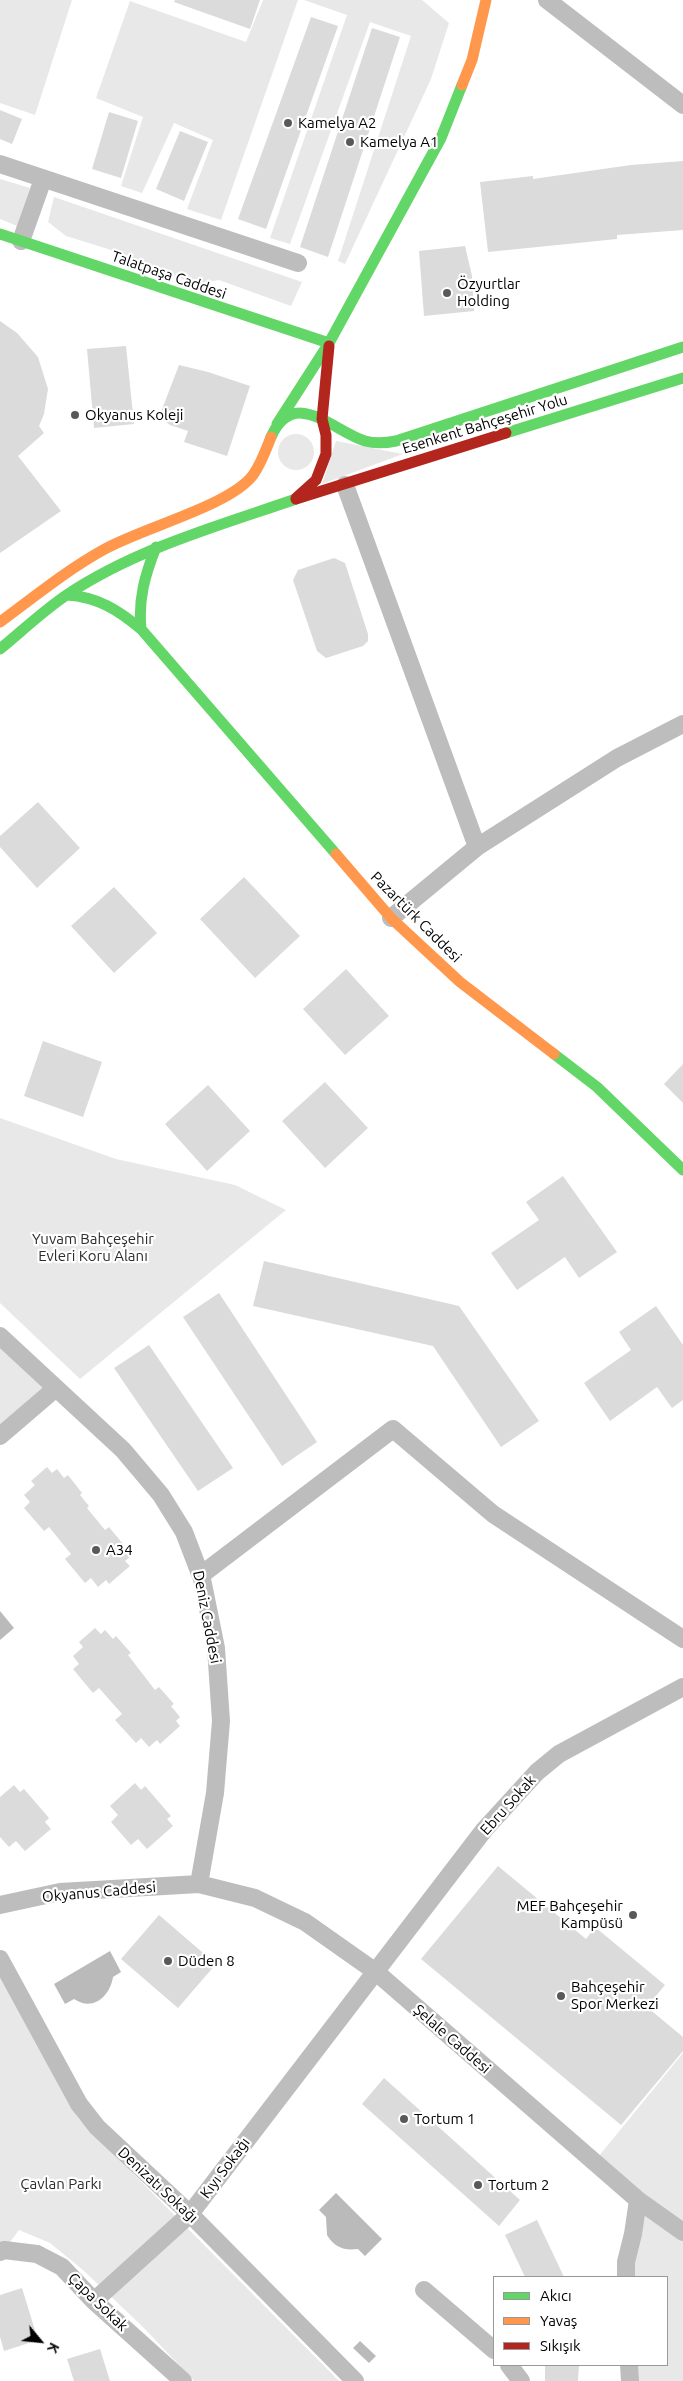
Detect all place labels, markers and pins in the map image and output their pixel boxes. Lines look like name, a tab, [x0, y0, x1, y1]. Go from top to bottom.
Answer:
place label: Kamelya A2	[298, 114, 377, 132]
marker: Kamelya A2	[282, 117, 294, 129]
place label: Kamelya A1	[360, 133, 439, 151]
marker: Kamelya A1	[344, 136, 356, 148]
place label: Özyurtlar Holding	[457, 275, 520, 310]
marker: Özyurtlar Holding	[441, 287, 453, 299]
place label: Okyanus Koleji	[85, 406, 183, 424]
marker: Okyanus Koleji	[69, 409, 81, 421]
place label: A34	[106, 1541, 133, 1559]
marker: A34	[90, 1544, 102, 1556]
place label: MEF Bahçeşehir Kampüsü	[517, 1897, 623, 1932]
marker: MEF Bahçeşehir Kampüsü	[627, 1909, 639, 1921]
place label: Düden 8	[178, 1952, 235, 1970]
marker: Düden 8	[162, 1955, 174, 1967]
place label: Bahçeşehir Spor Merkezi	[571, 1978, 659, 2013]
marker: Bahçeşehir Spor Merkezi	[555, 1990, 567, 2002]
place label: Tortum 1	[414, 2110, 475, 2128]
marker: Tortum 1	[398, 2113, 410, 2125]
place label: Tortum 2	[488, 2176, 549, 2194]
marker: Tortum 2	[472, 2179, 484, 2191]

